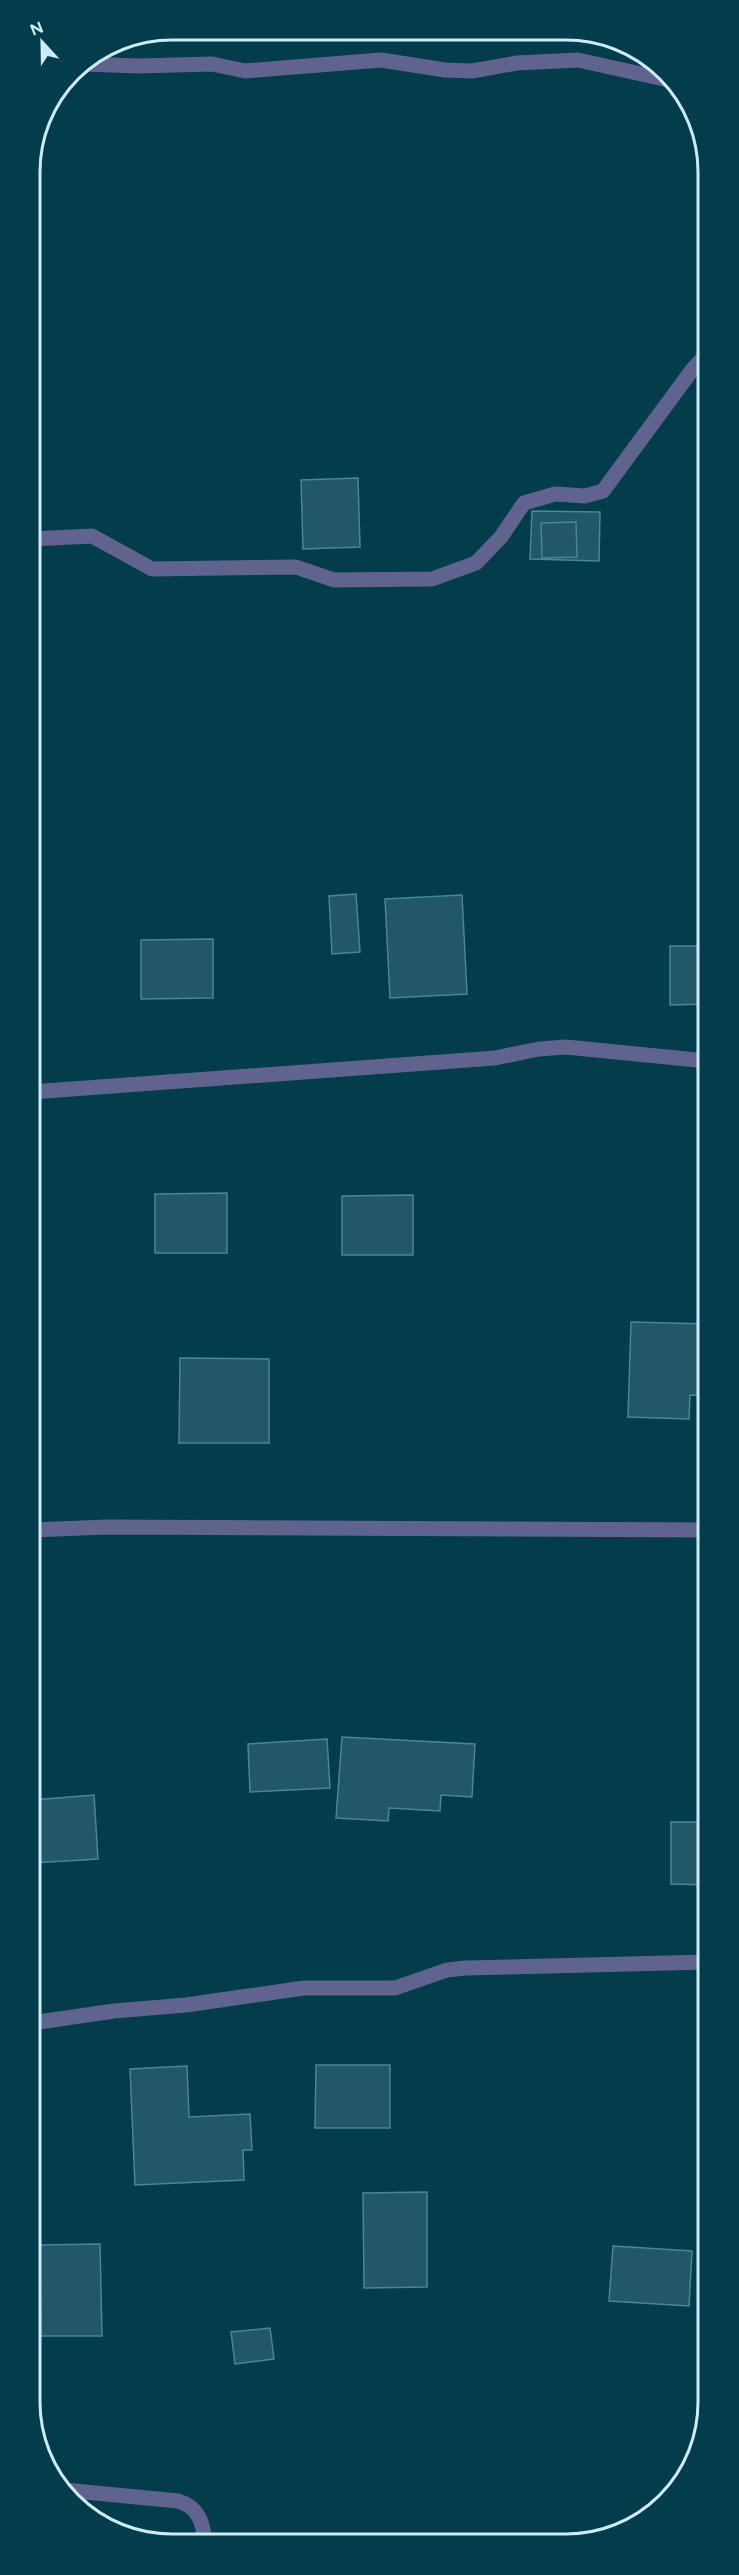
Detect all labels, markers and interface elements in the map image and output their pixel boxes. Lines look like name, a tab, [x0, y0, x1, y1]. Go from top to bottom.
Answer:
north arrow	[12, 12, 72, 72]
text: N	[27, 17, 46, 40]

